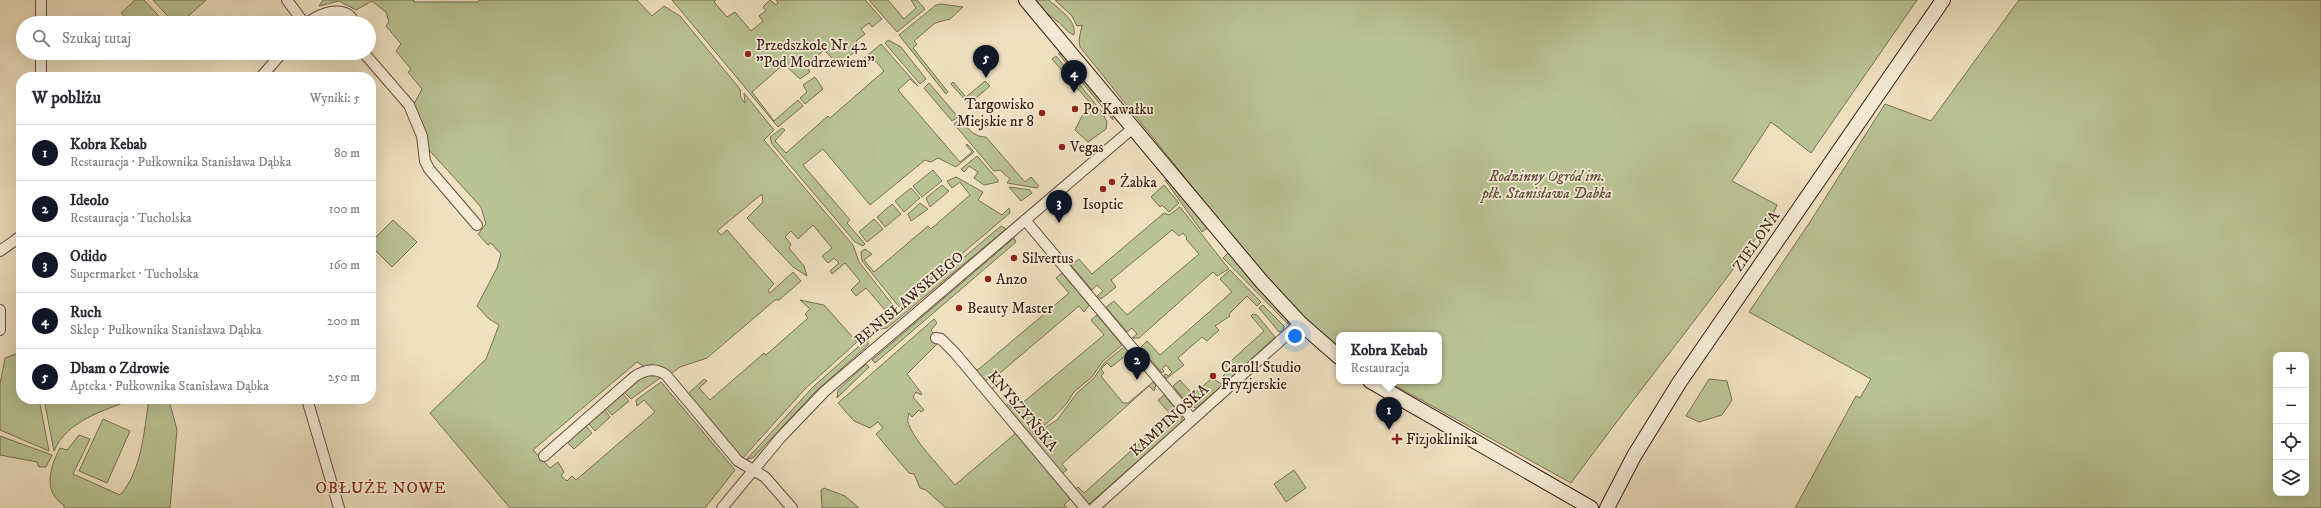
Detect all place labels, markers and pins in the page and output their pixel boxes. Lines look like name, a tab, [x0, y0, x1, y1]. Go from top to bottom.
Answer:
place label: Przedszkole Nr 42 "Pod Modrzewiem"	[756, 36, 875, 72]
pin: 5	[973, 45, 999, 78]
marker: Przedszkole Nr 42 "Pod Modrzewiem"	[743, 49, 753, 59]
pin: 4	[1061, 60, 1087, 93]
place label: Targowisko Miejskie nr 8	[957, 95, 1034, 131]
place label: Po Kawałku	[1083, 100, 1154, 119]
marker: Po Kawałku	[1070, 104, 1080, 114]
marker: Targowisko Miejskie nr 8	[1037, 108, 1047, 118]
place label: Vegas	[1069, 138, 1104, 157]
marker: Vegas	[1057, 142, 1067, 152]
place label: Żabka	[1120, 173, 1157, 192]
marker: Żabka	[1107, 177, 1117, 187]
marker: Isoptic	[1098, 184, 1108, 194]
pin: 3	[1046, 190, 1072, 223]
place label: Isoptic	[1082, 195, 1124, 214]
place label: Silvertus	[1022, 249, 1074, 268]
marker: Silvertus	[1009, 253, 1019, 263]
place label: Anzo	[996, 270, 1027, 289]
marker: Anzo	[983, 274, 993, 284]
place label: Beauty Master	[967, 299, 1054, 318]
marker: Beauty Master	[954, 303, 964, 313]
pin: 2	[1124, 347, 1150, 380]
place label: Caroll Studio Fryzjerskie	[1221, 358, 1301, 394]
marker: Caroll Studio Fryzjerskie	[1208, 371, 1218, 381]
pin: 1	[1376, 397, 1402, 430]
place label: Fizjoklinika	[1406, 430, 1478, 449]
marker: Fizjoklinika	[1391, 433, 1403, 445]

